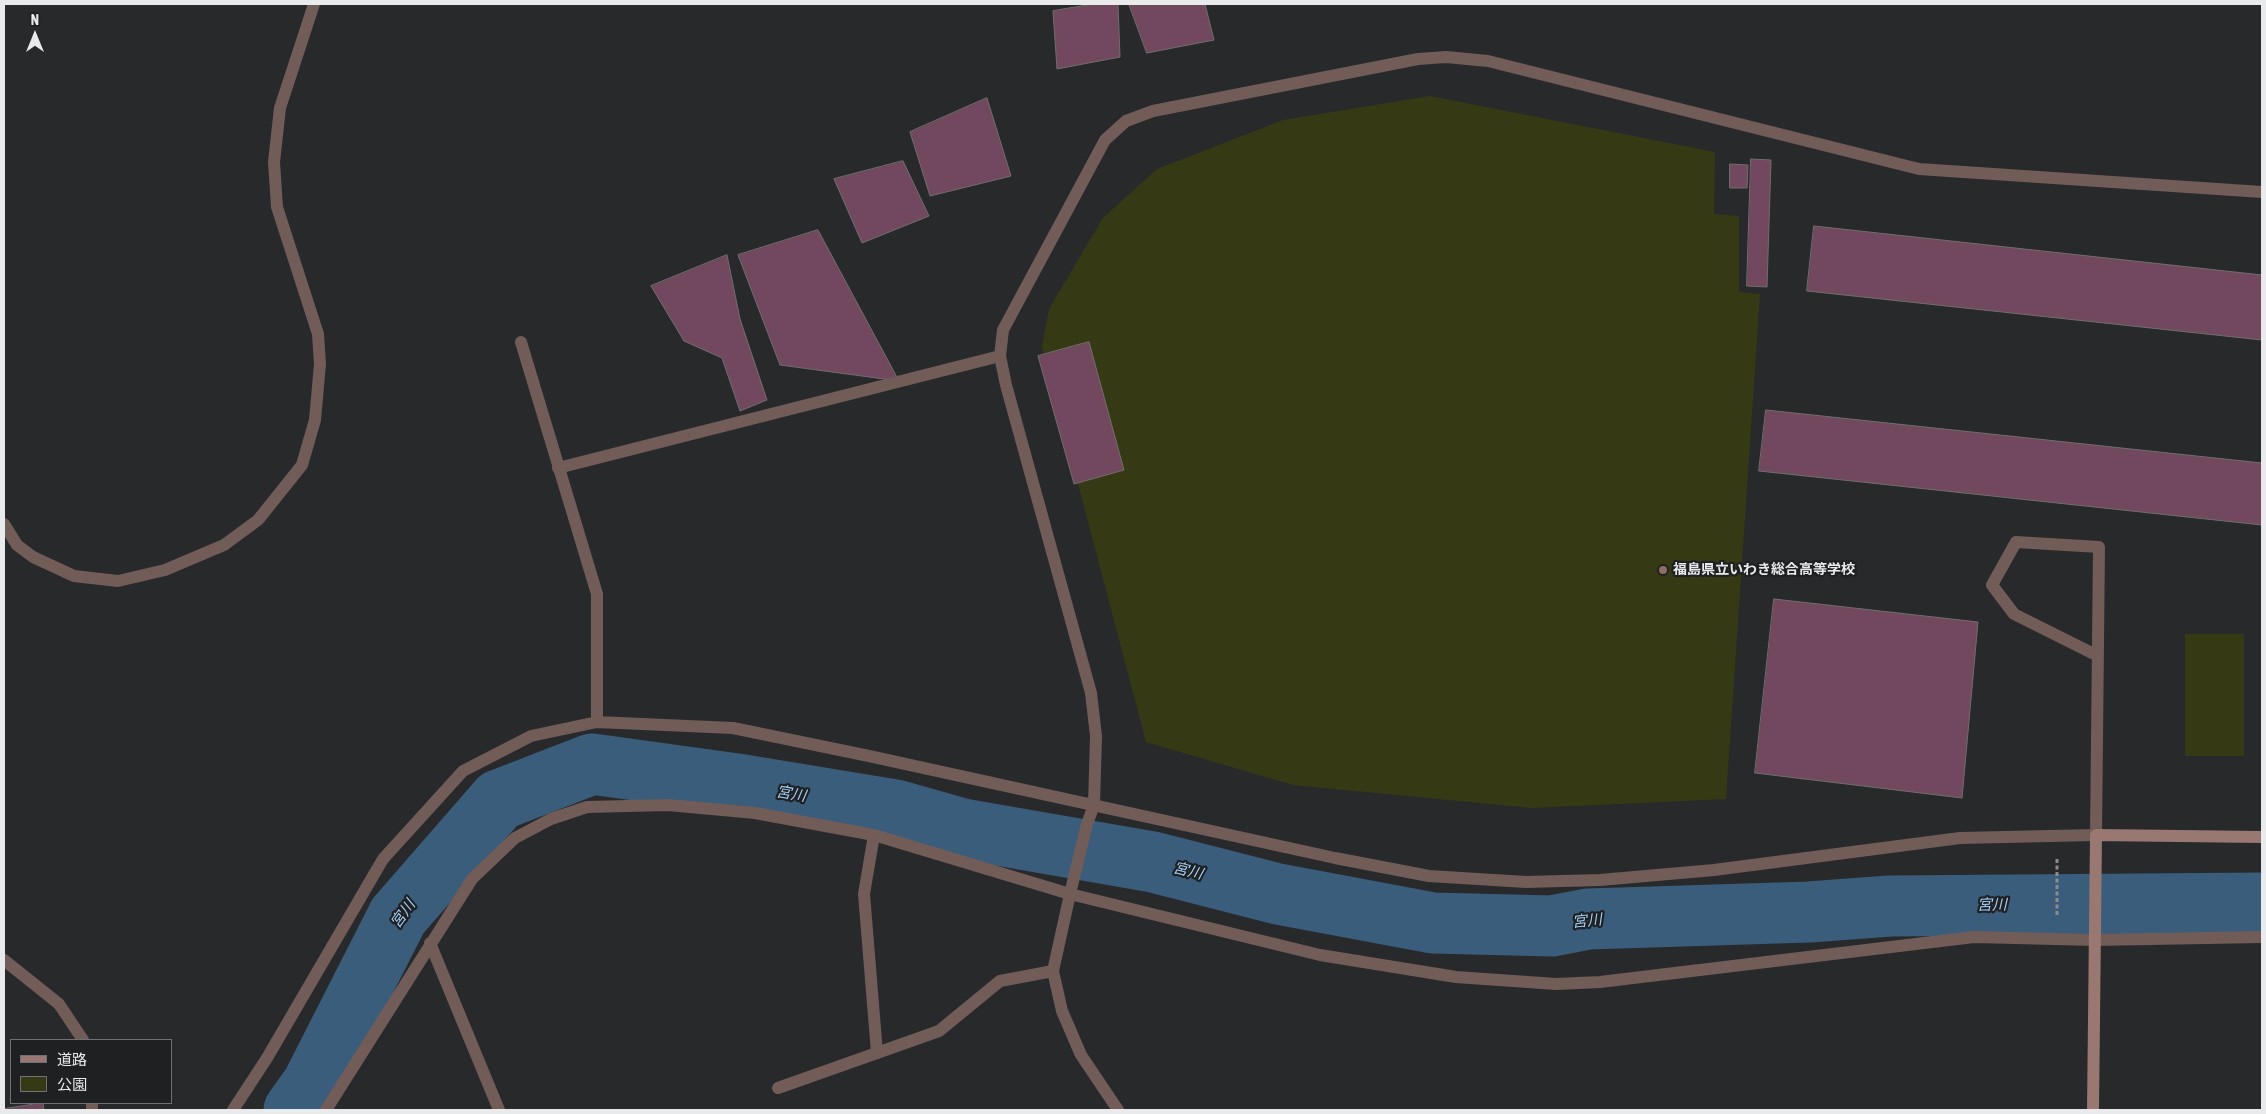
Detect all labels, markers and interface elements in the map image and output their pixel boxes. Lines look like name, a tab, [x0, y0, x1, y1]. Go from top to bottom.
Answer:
north arrow	[10, 10, 60, 60]
text: N	[31, 12, 39, 28]
place label: 福島県立いわき総合高等学校	[1673, 562, 1855, 578]
marker: 福島県立いわき総合高等学校	[1657, 564, 1669, 576]
water label: 宮川	[775, 783, 807, 805]
water label: 宮川	[1171, 859, 1205, 883]
water label: 宮川	[1977, 896, 2007, 914]
water label: 宮川	[387, 897, 419, 931]
water label: 宮川	[1571, 910, 1603, 932]
legend	[10, 1039, 172, 1104]
text: 道路	[57, 1051, 87, 1068]
text: 公園	[57, 1076, 87, 1093]

